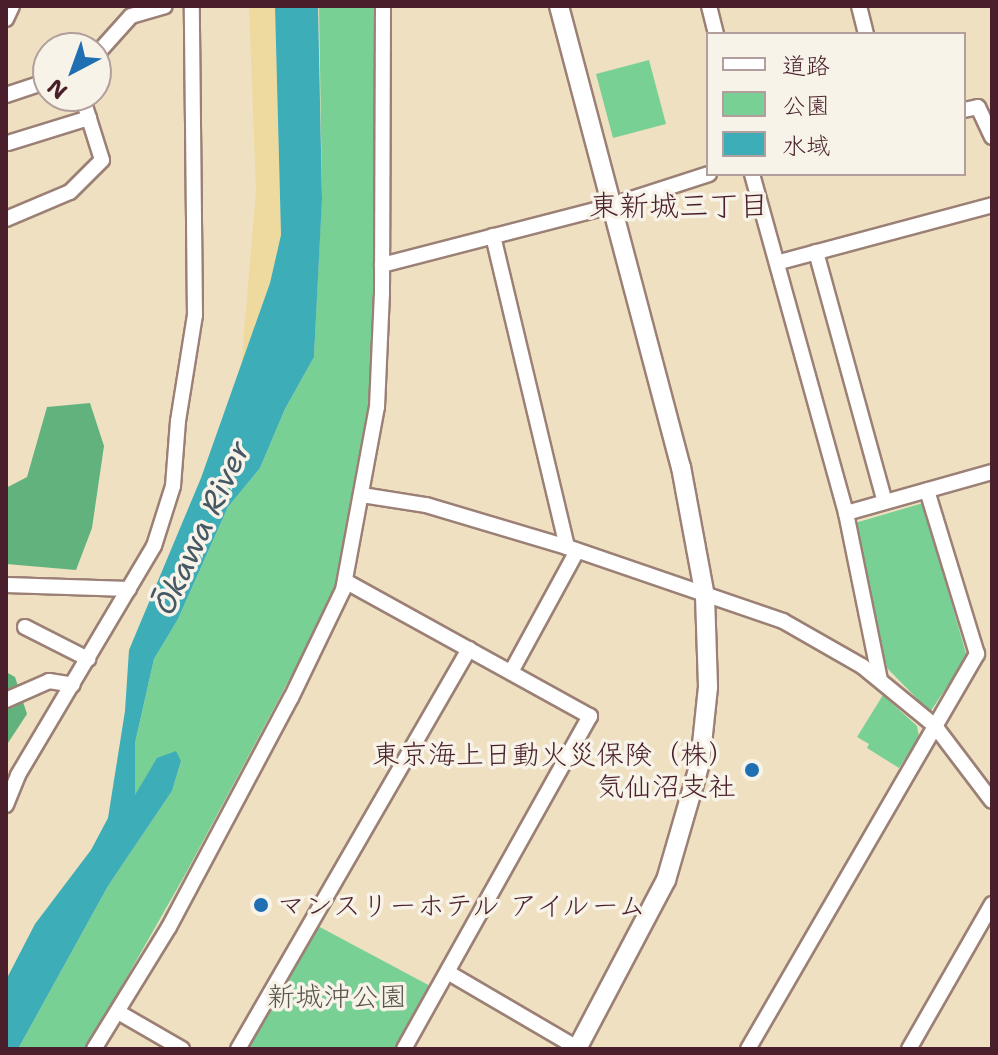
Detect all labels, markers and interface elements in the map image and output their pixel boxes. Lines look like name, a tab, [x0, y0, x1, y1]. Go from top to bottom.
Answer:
north arrow	[32, 32, 112, 112]
legend	[706, 32, 966, 176]
text: 道路	[782, 50, 830, 82]
text: N	[41, 72, 73, 106]
text: 公園	[782, 90, 830, 122]
text: 水域	[782, 130, 830, 162]
district label: 東新城三丁目	[589, 188, 769, 224]
water label: Ōkawa River	[146, 435, 258, 621]
place label: 東京海上日動火災保険（株） 気仙沼支社	[372, 737, 736, 803]
marker: 東京海上日動火災保険（株） 気仙沼支社	[743, 761, 761, 779]
place label: マンスリーホテル アイルーム	[277, 888, 652, 922]
marker: マンスリーホテル アイルーム	[252, 896, 270, 914]
park label: 新城沖公園	[267, 979, 407, 1013]

